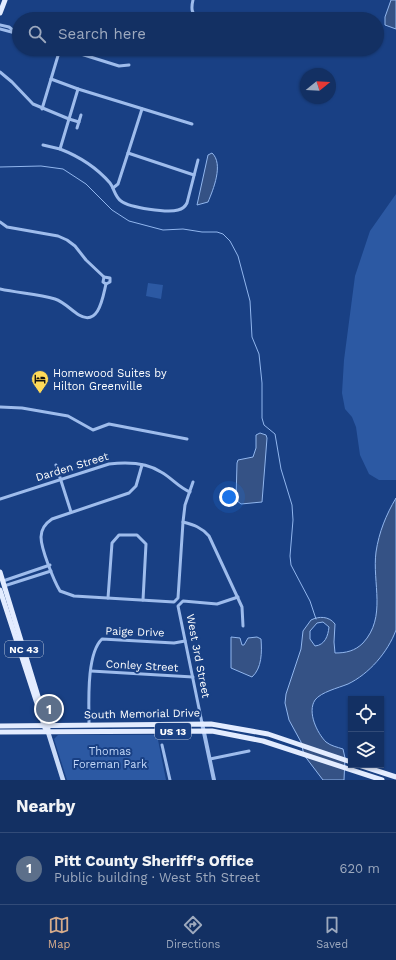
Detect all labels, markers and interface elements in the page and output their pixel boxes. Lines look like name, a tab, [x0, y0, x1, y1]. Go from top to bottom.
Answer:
search box	[12, 12, 384, 56]
icon: search	[26, 23, 48, 45]
text: Search here	[58, 25, 146, 43]
north arrow	[300, 68, 336, 104]
place label: Homewood Suites by Hilton Greenville	[53, 367, 167, 393]
hotel icon: Homewood Suites by Hilton Greenville	[30, 369, 50, 394]
street label: Darden Street	[34, 450, 110, 484]
your location	[219, 487, 239, 507]
street label: West 3rd Street	[183, 613, 213, 699]
street label: Paige Drive	[105, 624, 165, 640]
road number: NC 43	[5, 641, 43, 657]
street label: Conley Street	[105, 658, 179, 674]
pin: 1	[36, 694, 62, 724]
map controls	[348, 696, 384, 768]
button: locate	[348, 696, 384, 732]
street label: South Memorial Drive	[84, 706, 200, 722]
road number: US 13	[155, 723, 191, 739]
button: layers	[348, 732, 384, 768]
park label: Thomas Foreman Park	[73, 745, 147, 771]
text: Nearby	[16, 796, 75, 816]
text: Pitt County Sheriff's Office	[54, 852, 254, 870]
text: 1	[26, 861, 32, 876]
text: 620 m	[340, 861, 380, 876]
text: Public building · West 5th Street	[54, 870, 260, 885]
tab: Map	[48, 914, 70, 951]
tab: Directions	[166, 914, 220, 951]
tab: Saved	[316, 914, 348, 951]

